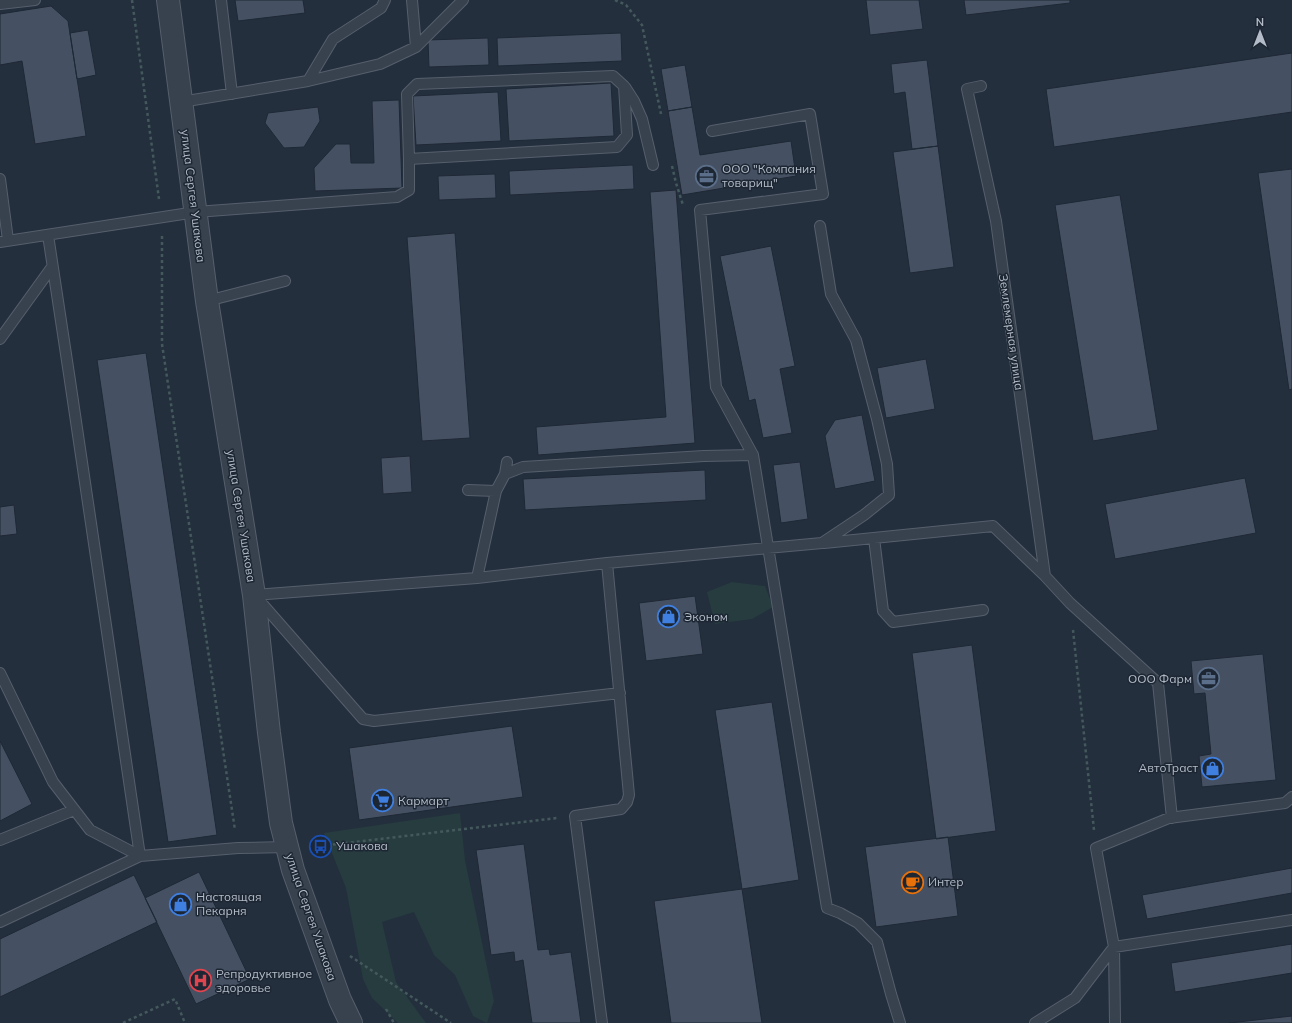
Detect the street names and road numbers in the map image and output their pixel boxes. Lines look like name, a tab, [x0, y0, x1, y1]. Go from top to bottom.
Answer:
street label: улица Сергея Ушакова	[178, 129, 209, 263]
street label: Землемерная улица	[996, 273, 1027, 391]
street label: улица Сергея Ушакова	[224, 449, 259, 583]
street label: улица Сергея Ушакова	[283, 851, 340, 983]

